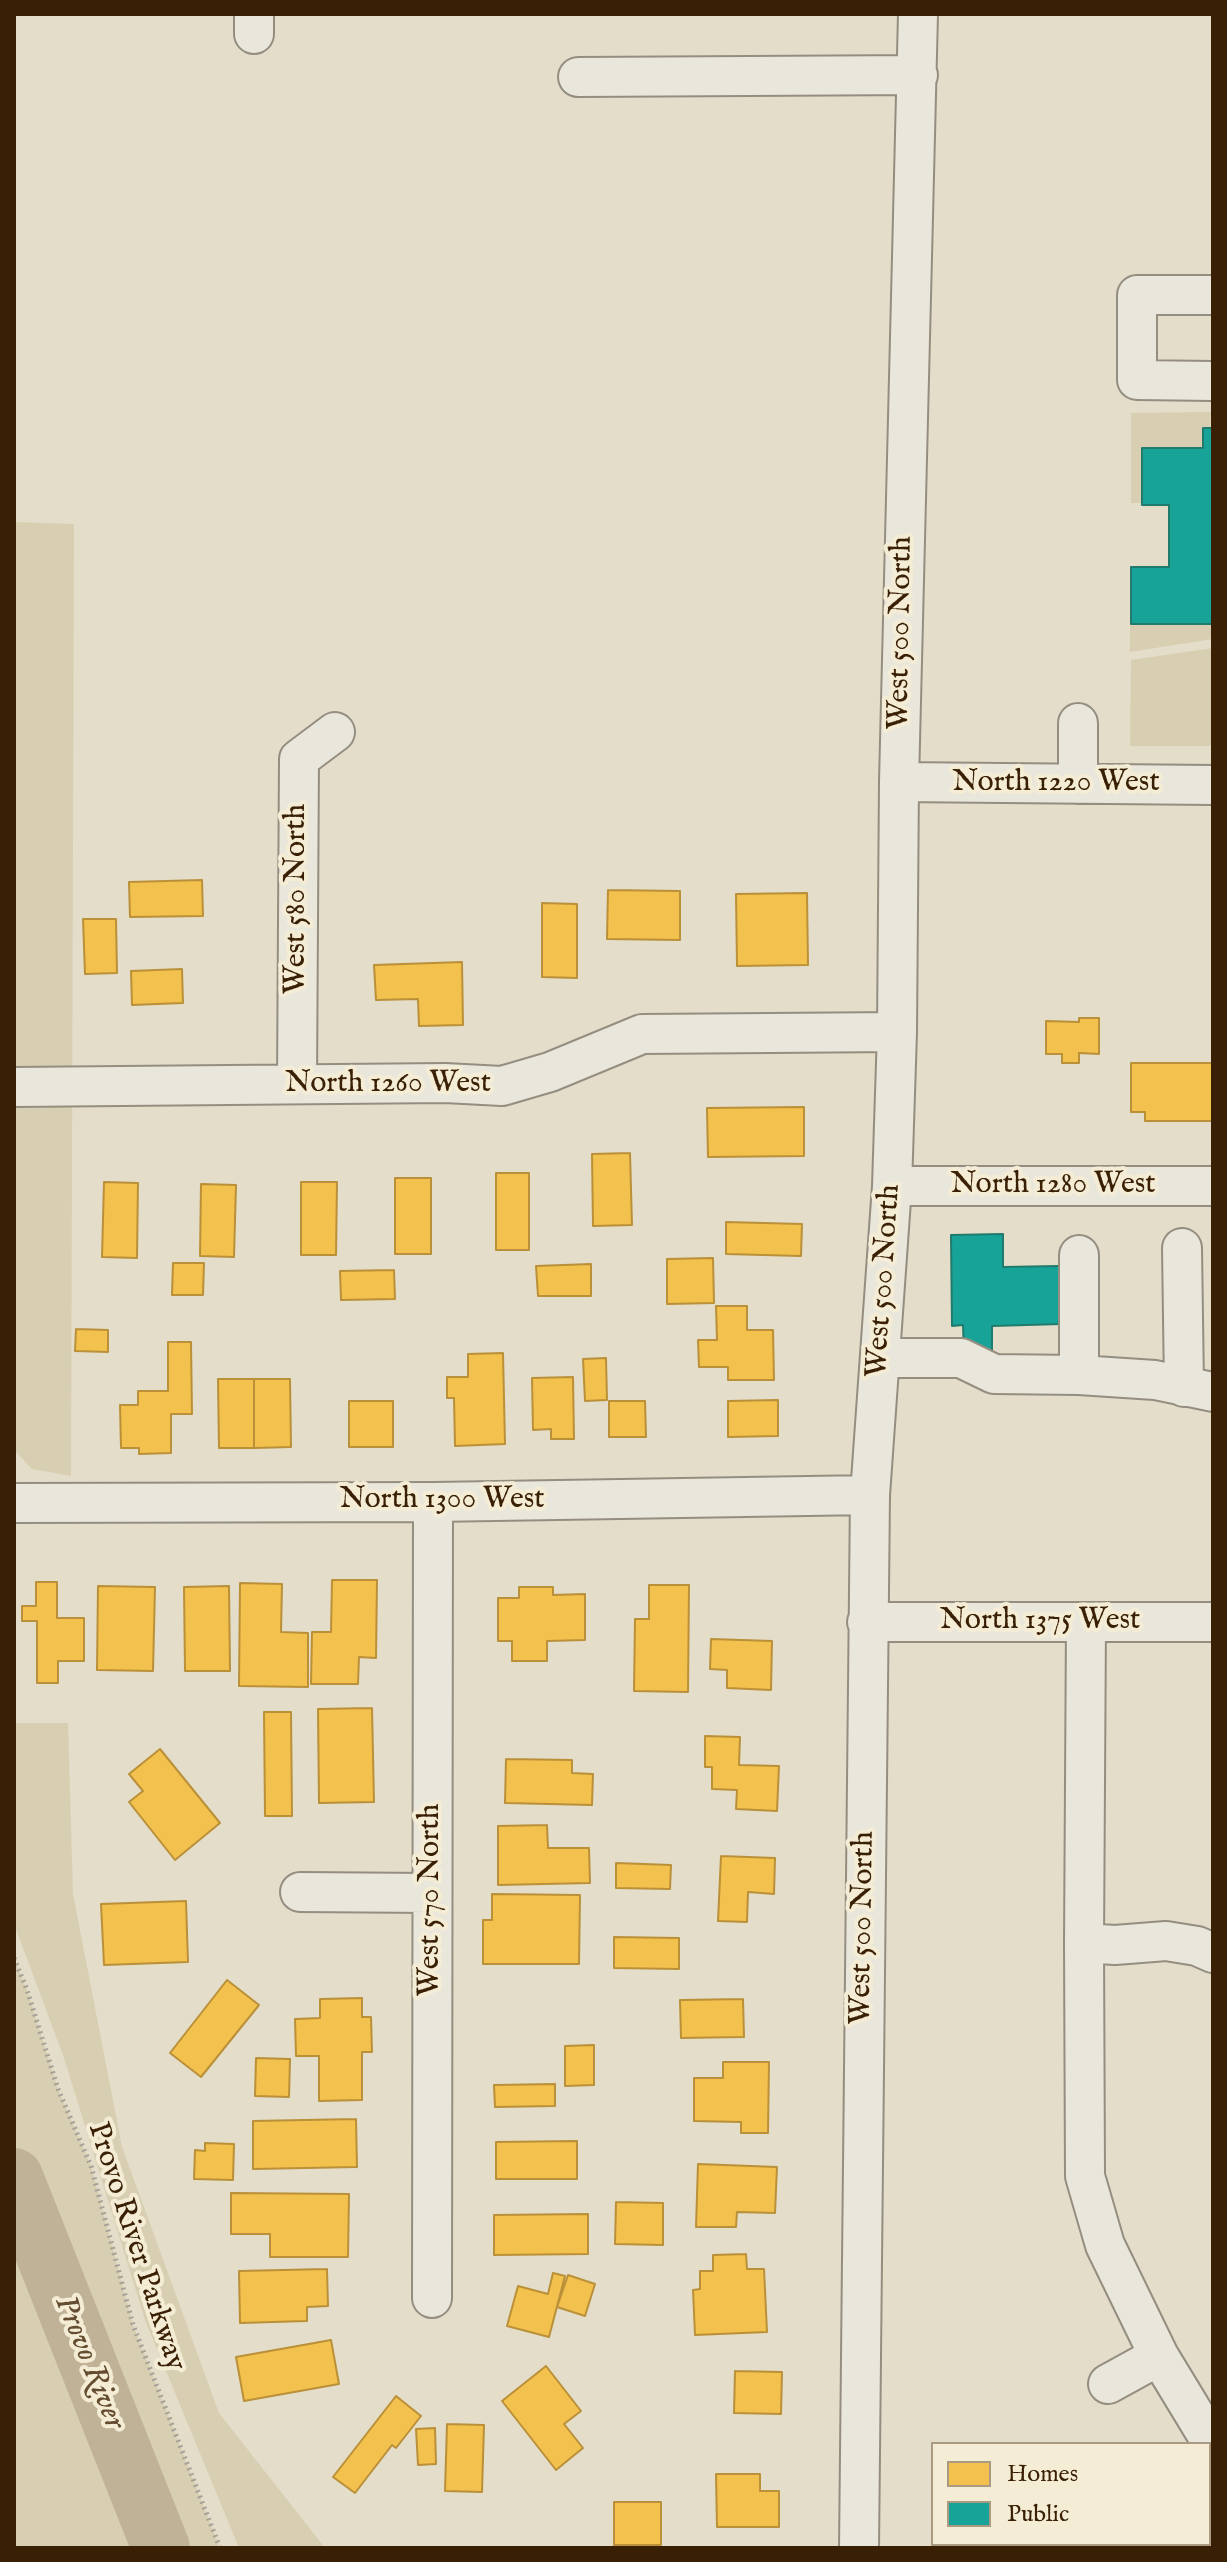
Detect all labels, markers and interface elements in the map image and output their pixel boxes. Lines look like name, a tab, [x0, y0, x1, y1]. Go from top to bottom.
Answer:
street label: West 500 North	[882, 536, 922, 730]
street label: North 1220 West	[952, 766, 1160, 802]
street label: West 580 North	[280, 804, 316, 994]
street label: North 1260 West	[285, 1067, 491, 1103]
street label: North 1280 West	[950, 1168, 1156, 1204]
street label: West 500 North	[860, 1183, 910, 1379]
street label: North 1300 West	[339, 1483, 545, 1519]
street label: North 1375 West	[940, 1604, 1140, 1640]
street label: West 570 North	[414, 1804, 450, 1996]
street label: West 500 North	[844, 1831, 884, 2025]
street label: Provo River Parkway	[78, 2118, 192, 2376]
water label: Provo River	[44, 2290, 132, 2436]
legend	[931, 2442, 1211, 2546]
text: Homes	[1007, 2459, 1078, 2490]
text: Public	[1007, 2499, 1069, 2530]

